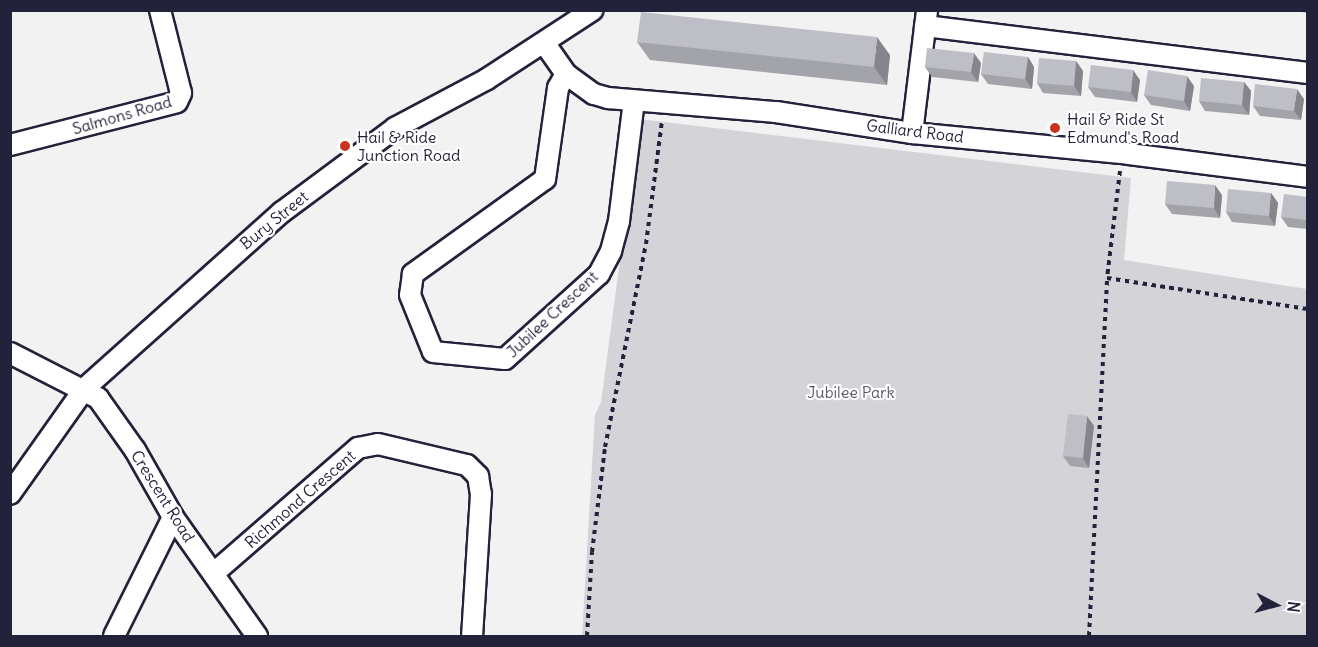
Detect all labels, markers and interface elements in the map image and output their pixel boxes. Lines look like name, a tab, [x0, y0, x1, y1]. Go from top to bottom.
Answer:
street label: Salmons Road	[70, 92, 174, 138]
place label: Hail & Ride St Edmund's Road	[1067, 109, 1179, 147]
street label: Galliard Road	[865, 116, 965, 146]
marker: Hail & Ride St Edmund's Road	[1048, 121, 1062, 135]
place label: Hail & Ride Junction Road	[357, 127, 460, 165]
marker: Hail & Ride Junction Road	[338, 139, 352, 153]
street label: Bury Street	[236, 187, 312, 253]
street label: Jubilee Crescent	[502, 267, 602, 361]
park label: Jubilee Park	[807, 382, 895, 402]
street label: Richmond Crescent	[241, 446, 359, 552]
street label: Crescent Road	[127, 447, 199, 545]
north arrow	[1246, 575, 1306, 635]
text: N	[1283, 600, 1304, 613]

